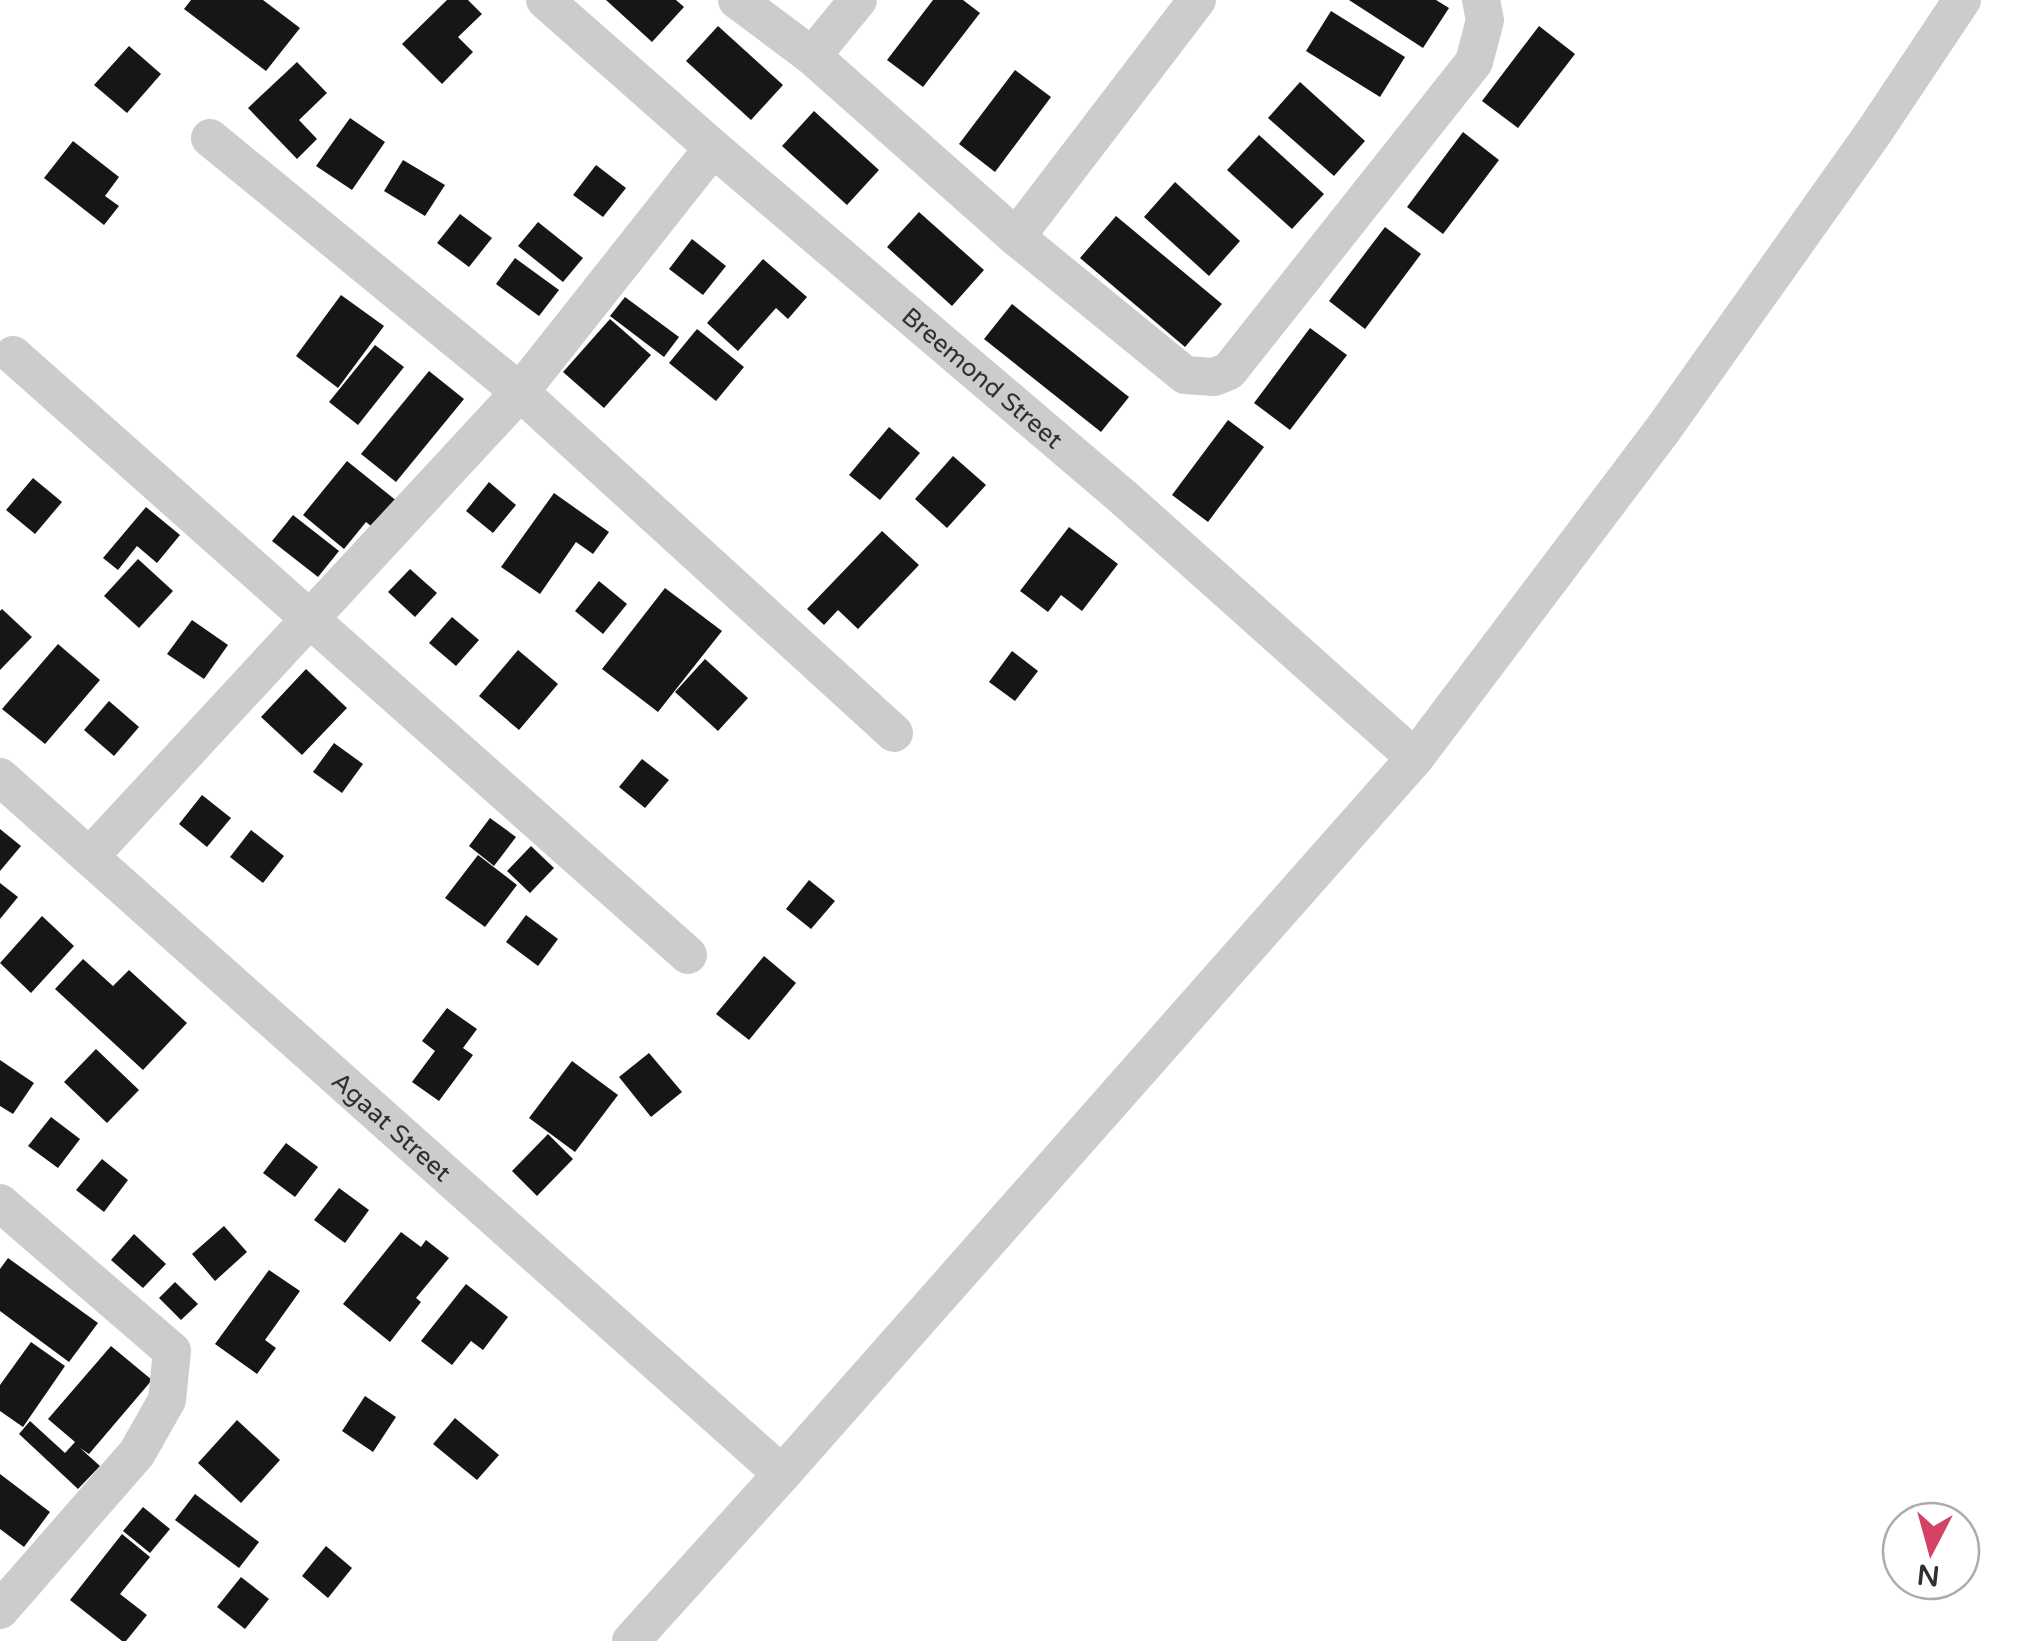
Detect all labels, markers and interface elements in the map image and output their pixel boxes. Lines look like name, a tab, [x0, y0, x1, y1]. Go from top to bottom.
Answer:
street label: Breemond Street	[895, 301, 1069, 455]
street label: Agaat Street	[325, 1066, 457, 1188]
north arrow	[1881, 1501, 1981, 1601]
text: N	[1916, 1557, 1941, 1593]

